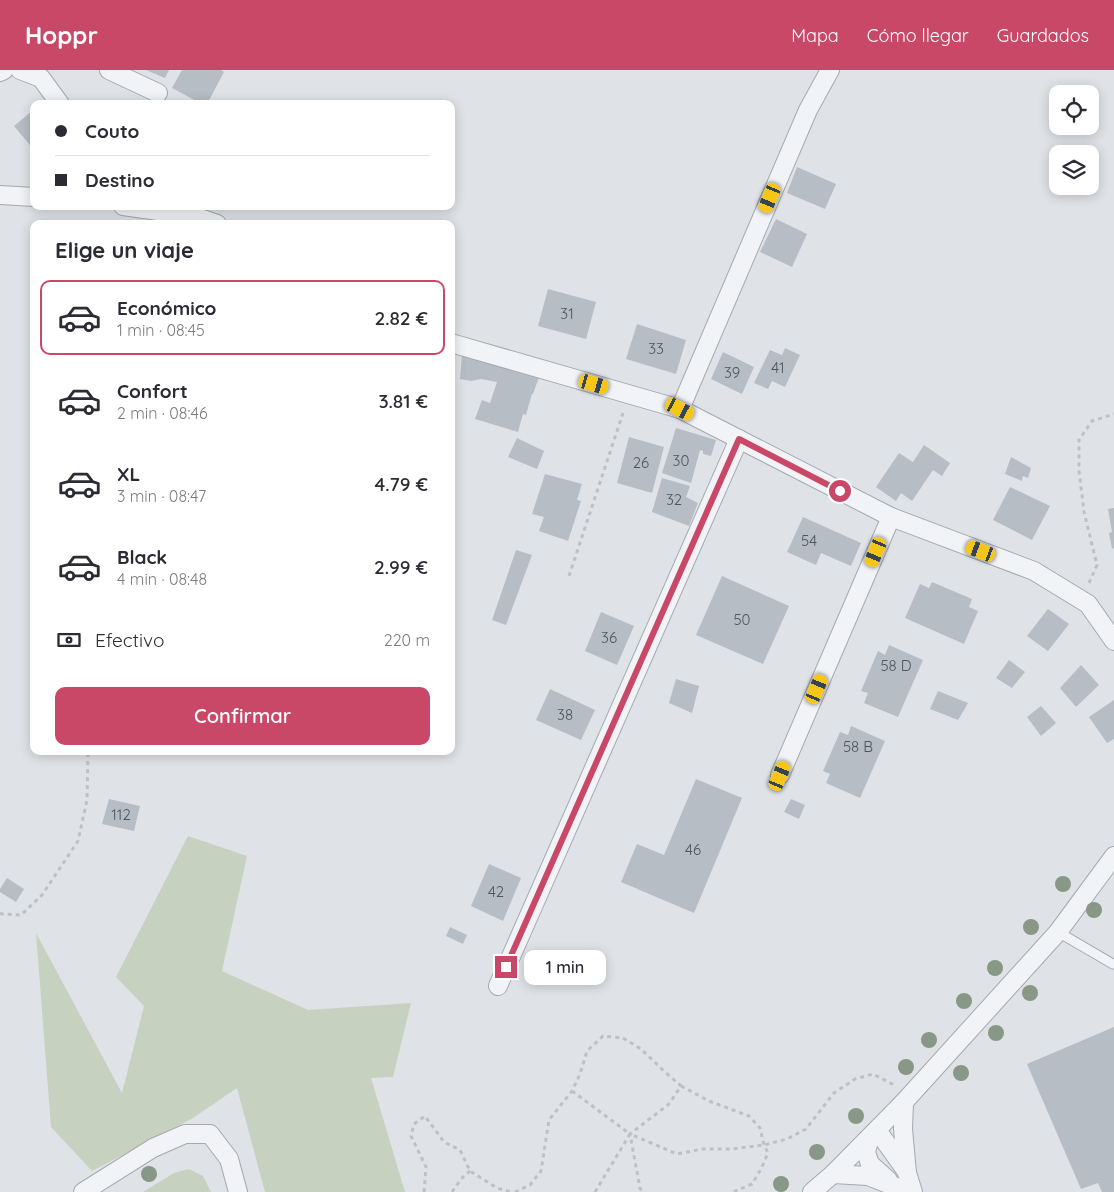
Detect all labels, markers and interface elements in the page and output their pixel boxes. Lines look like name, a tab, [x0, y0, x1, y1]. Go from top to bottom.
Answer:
text: Hoppr	[25, 20, 98, 50]
text: Mapa	[791, 24, 839, 47]
text: Cómo llegar	[867, 24, 969, 47]
text: Guardados	[997, 24, 1089, 47]
map controls	[1049, 85, 1099, 195]
button: locate	[1049, 85, 1099, 135]
text: Couto	[85, 119, 139, 143]
button: layers	[1049, 145, 1099, 195]
text: Destino	[85, 168, 155, 192]
car	[757, 181, 782, 215]
text: Elige un viaje	[55, 236, 194, 264]
icon: car	[57, 295, 102, 340]
text: Económico	[117, 296, 216, 320]
house number: 31	[560, 304, 574, 323]
text: 2.82 €	[374, 306, 428, 330]
text: 1 min · 08:45	[117, 320, 205, 340]
house number: 33	[648, 339, 664, 358]
house number: 41	[771, 358, 785, 377]
house number: 39	[724, 363, 740, 382]
car	[577, 373, 610, 395]
icon: car	[57, 378, 102, 423]
text: Confort	[117, 379, 188, 403]
text: 3.81 €	[378, 389, 428, 413]
car	[663, 396, 696, 422]
text: 2 min · 08:46	[117, 403, 208, 423]
house number: 30	[673, 451, 689, 470]
house number: 26	[633, 453, 649, 472]
icon: car	[57, 461, 102, 506]
text: XL	[117, 462, 140, 486]
text: 4.79 €	[374, 472, 428, 496]
route start	[829, 480, 851, 502]
text: 3 min · 08:47	[117, 486, 206, 506]
house number: 32	[666, 490, 682, 509]
house number: 54	[801, 531, 817, 550]
car	[863, 535, 888, 569]
car	[964, 539, 997, 563]
icon: car	[57, 544, 102, 589]
text: Black	[117, 545, 167, 569]
text: 2.99 €	[374, 555, 428, 579]
text: 4 min · 08:48	[117, 569, 207, 589]
house number: 50	[733, 610, 751, 629]
icon: cash	[55, 626, 83, 654]
text: Efectivo	[95, 628, 164, 652]
house number: 36	[601, 628, 617, 647]
text: 220 m	[384, 630, 430, 650]
house number: 58 D	[880, 656, 912, 675]
car	[804, 672, 829, 706]
button: Confirmar	[55, 687, 430, 745]
house number: 38	[557, 705, 573, 724]
house number: 58 B	[843, 737, 873, 756]
car	[767, 759, 792, 793]
house number: 112	[111, 805, 131, 824]
house number: 46	[685, 840, 701, 859]
house number: 42	[488, 882, 504, 901]
callout: 1 min	[524, 950, 606, 984]
route end	[495, 956, 517, 978]
text: 1 min	[546, 957, 584, 977]

